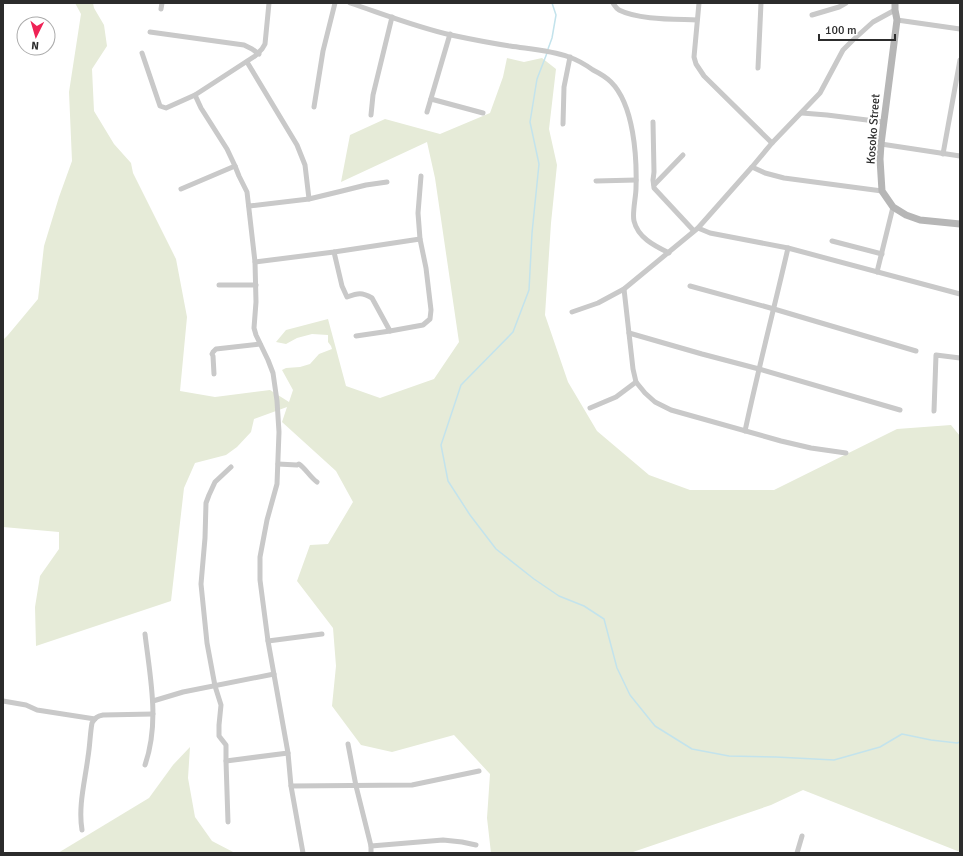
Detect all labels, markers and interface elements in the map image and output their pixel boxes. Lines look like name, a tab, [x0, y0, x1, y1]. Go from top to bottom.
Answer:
north arrow	[16, 16, 56, 56]
scale bar	[819, 16, 895, 42]
text: 100 m	[825, 23, 857, 38]
text: N	[31, 39, 40, 52]
street label: Kosoko Street	[864, 93, 883, 165]

